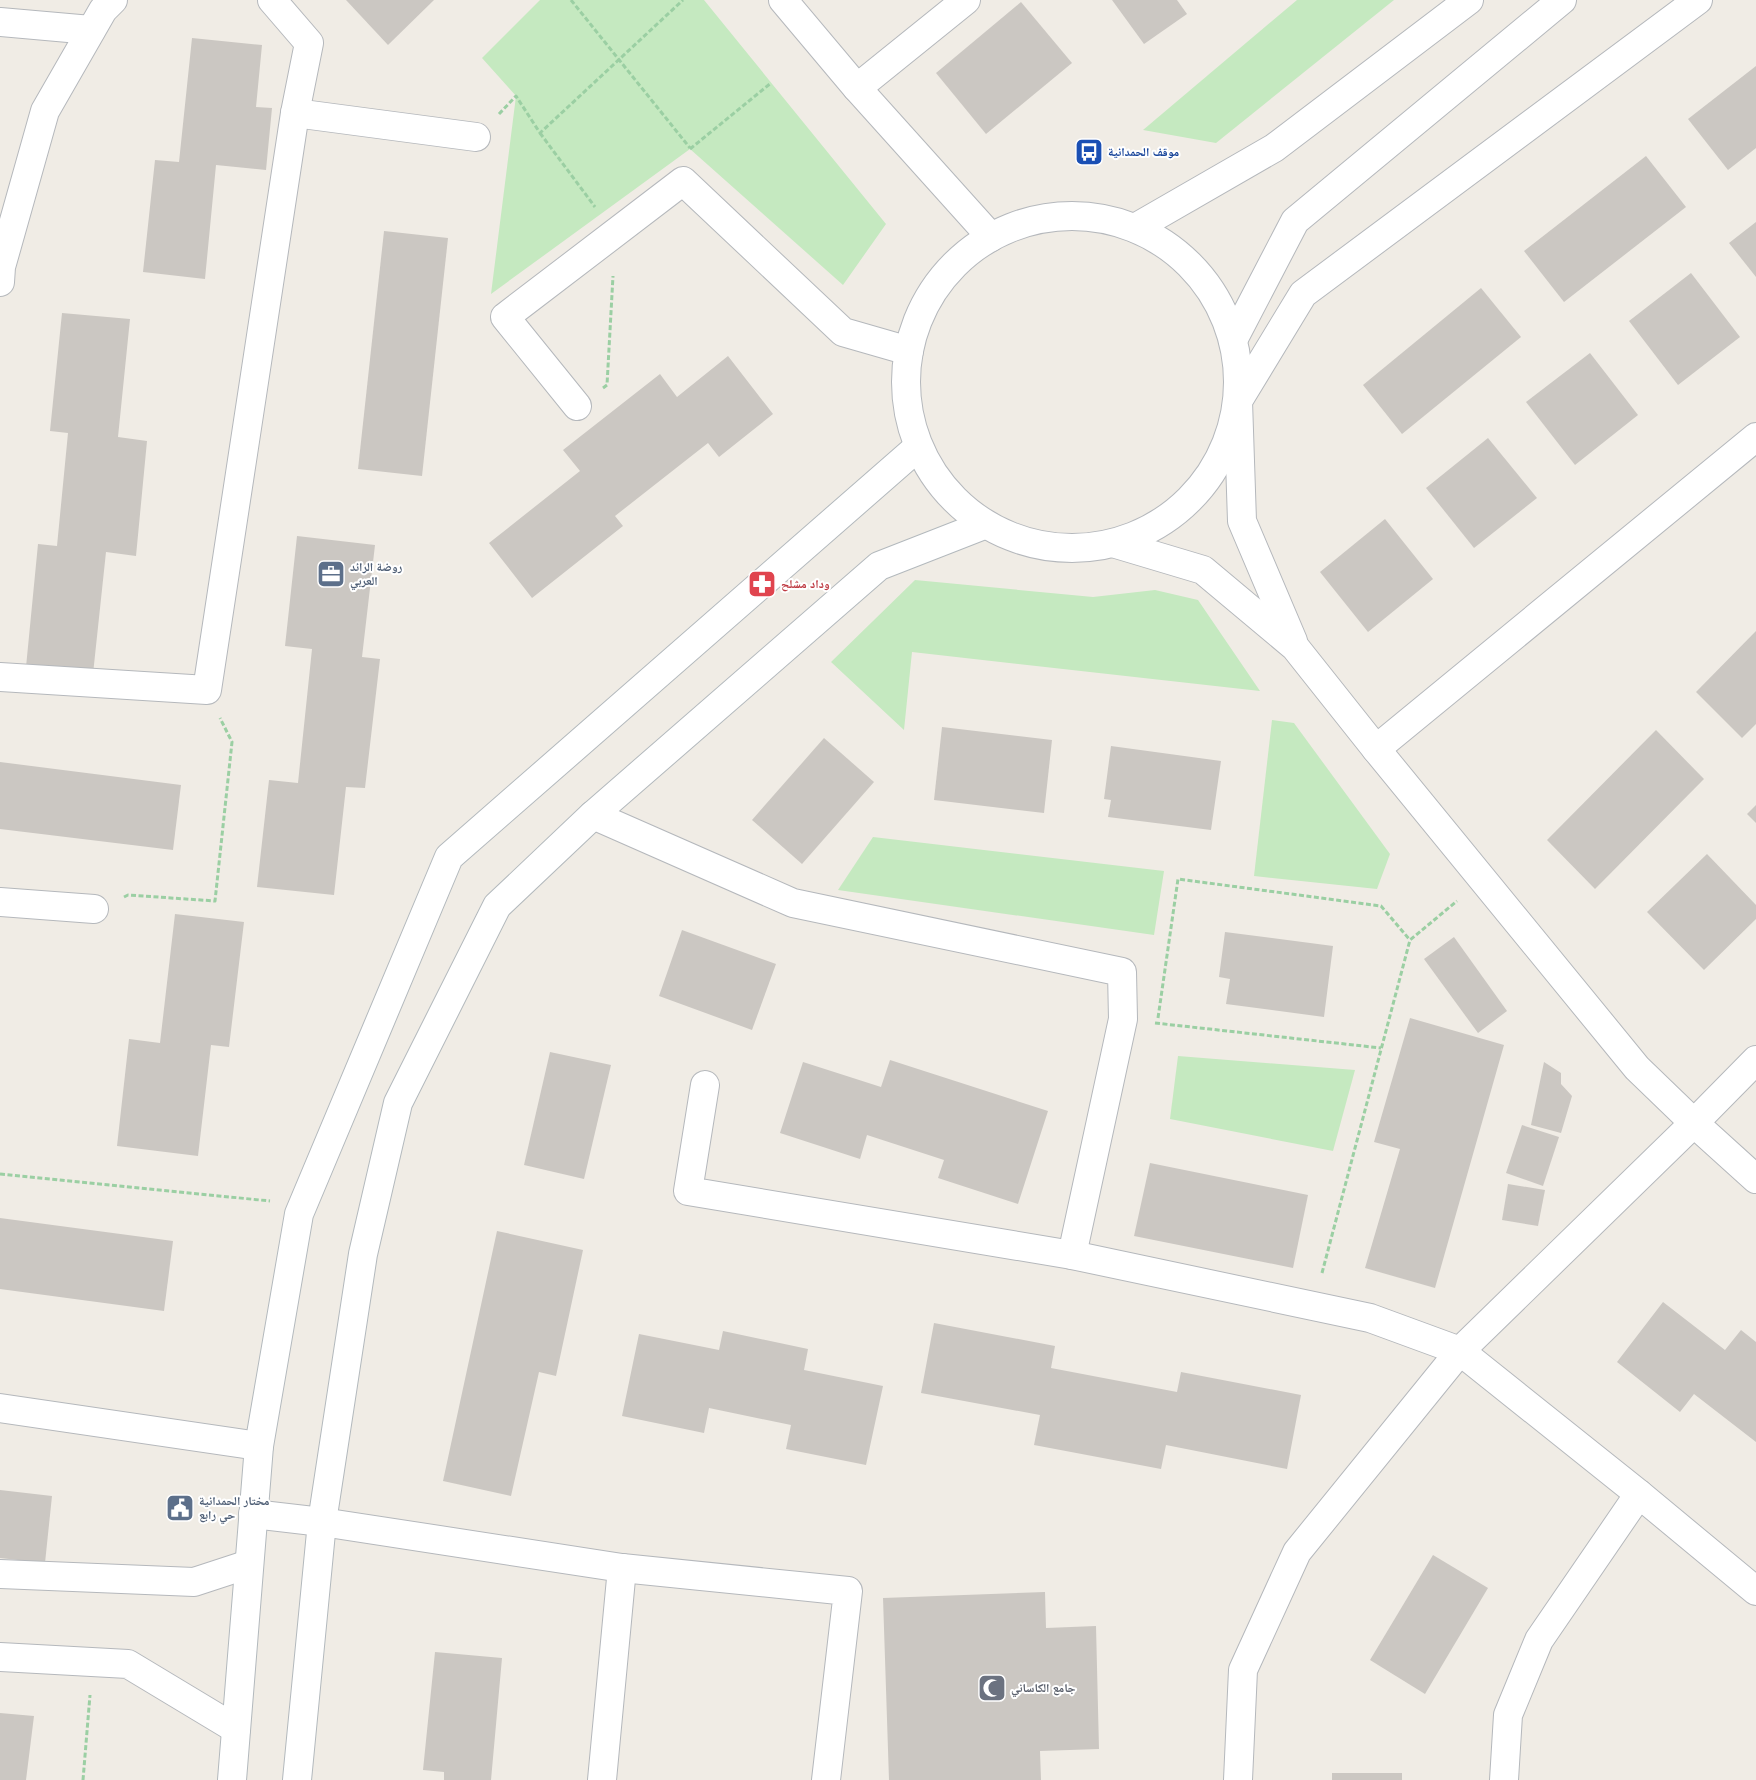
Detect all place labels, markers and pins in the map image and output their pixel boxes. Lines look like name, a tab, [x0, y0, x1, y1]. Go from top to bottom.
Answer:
bus stop icon: موقف الحمدانية	[1074, 137, 1104, 167]
place label: موقف الحمدانية	[1108, 145, 1180, 159]
office icon: روضة الرائد العربي	[316, 559, 346, 589]
place label: روضة الرائد العربي	[350, 560, 403, 591]
pharmacy icon: وداد مشلح	[747, 569, 777, 599]
place label: وداد مشلح	[781, 577, 830, 592]
public building icon: مختار الحمدانية حي رابع	[165, 1493, 195, 1523]
place label: مختار الحمدانية حي رابع	[199, 1494, 270, 1525]
mosque icon: جامع الكاساني	[977, 1673, 1007, 1703]
place label: جامع الكاساني	[1011, 1681, 1076, 1698]

